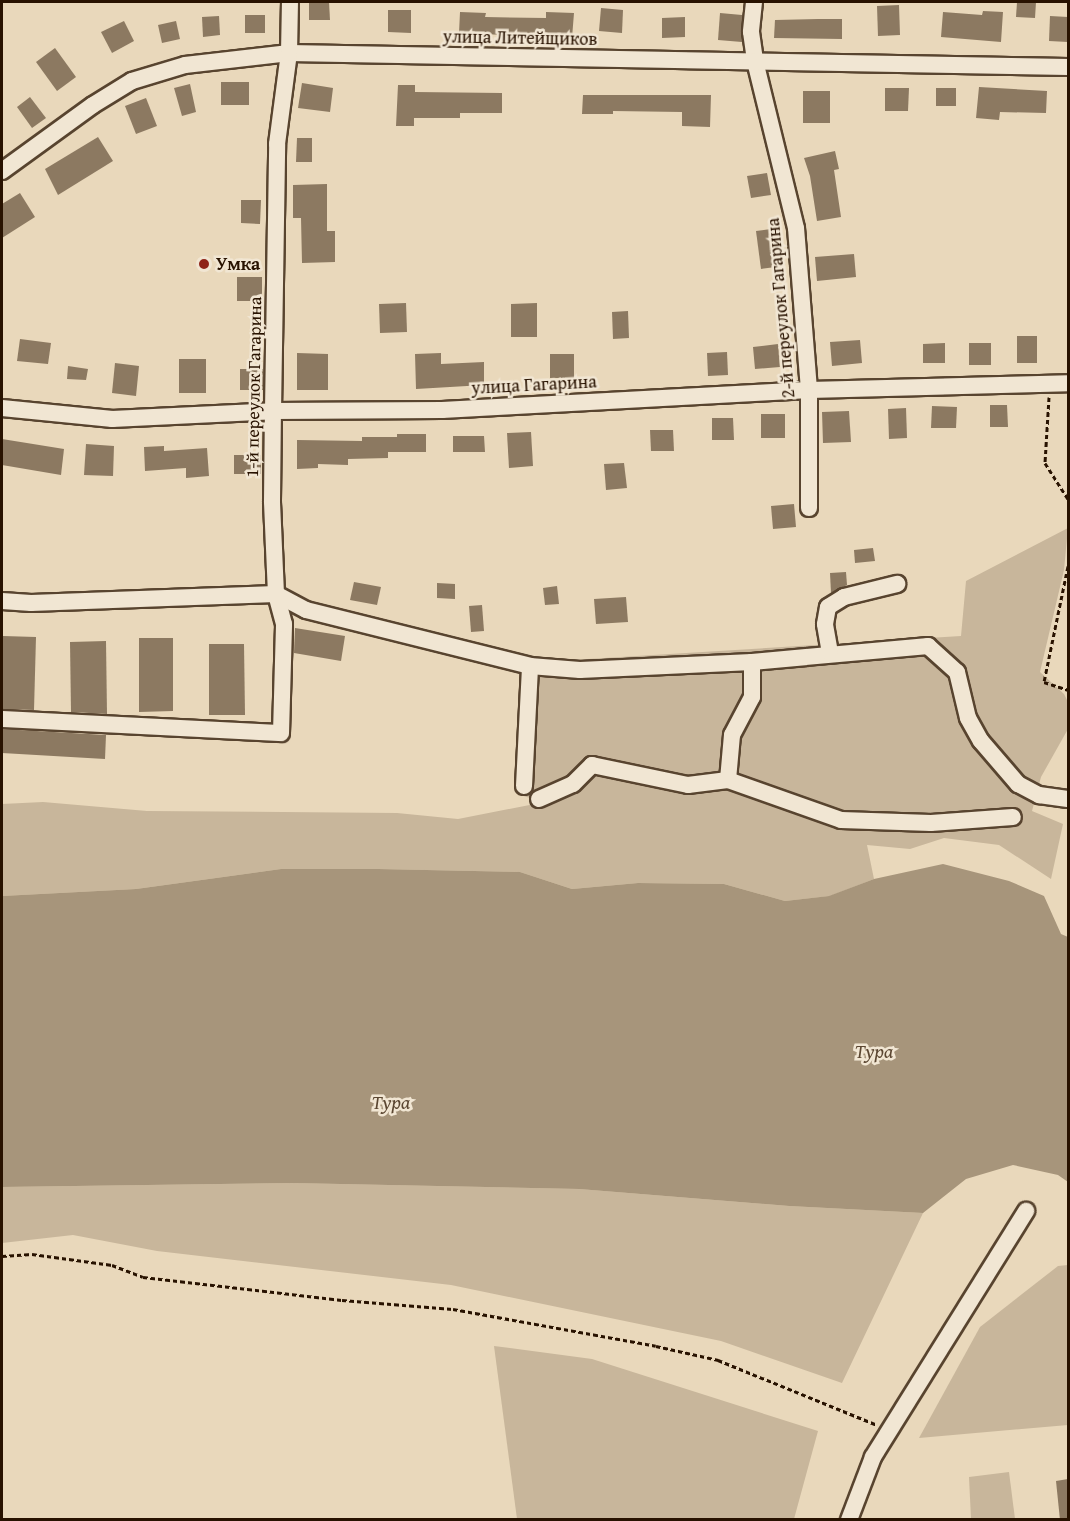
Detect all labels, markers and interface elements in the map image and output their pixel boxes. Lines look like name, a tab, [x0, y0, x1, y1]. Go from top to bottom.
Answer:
street label: улица Литейщиков	[443, 26, 597, 50]
street label: 2-й переулок Гагарина	[762, 217, 800, 399]
place label: Умка	[216, 253, 260, 275]
marker: Умка	[197, 257, 211, 271]
street label: 1-й переулок Гагарина	[242, 296, 266, 478]
street label: улица Гагарина	[471, 371, 597, 399]
water label: Тура	[855, 1038, 893, 1062]
water label: Тура	[372, 1089, 410, 1113]

